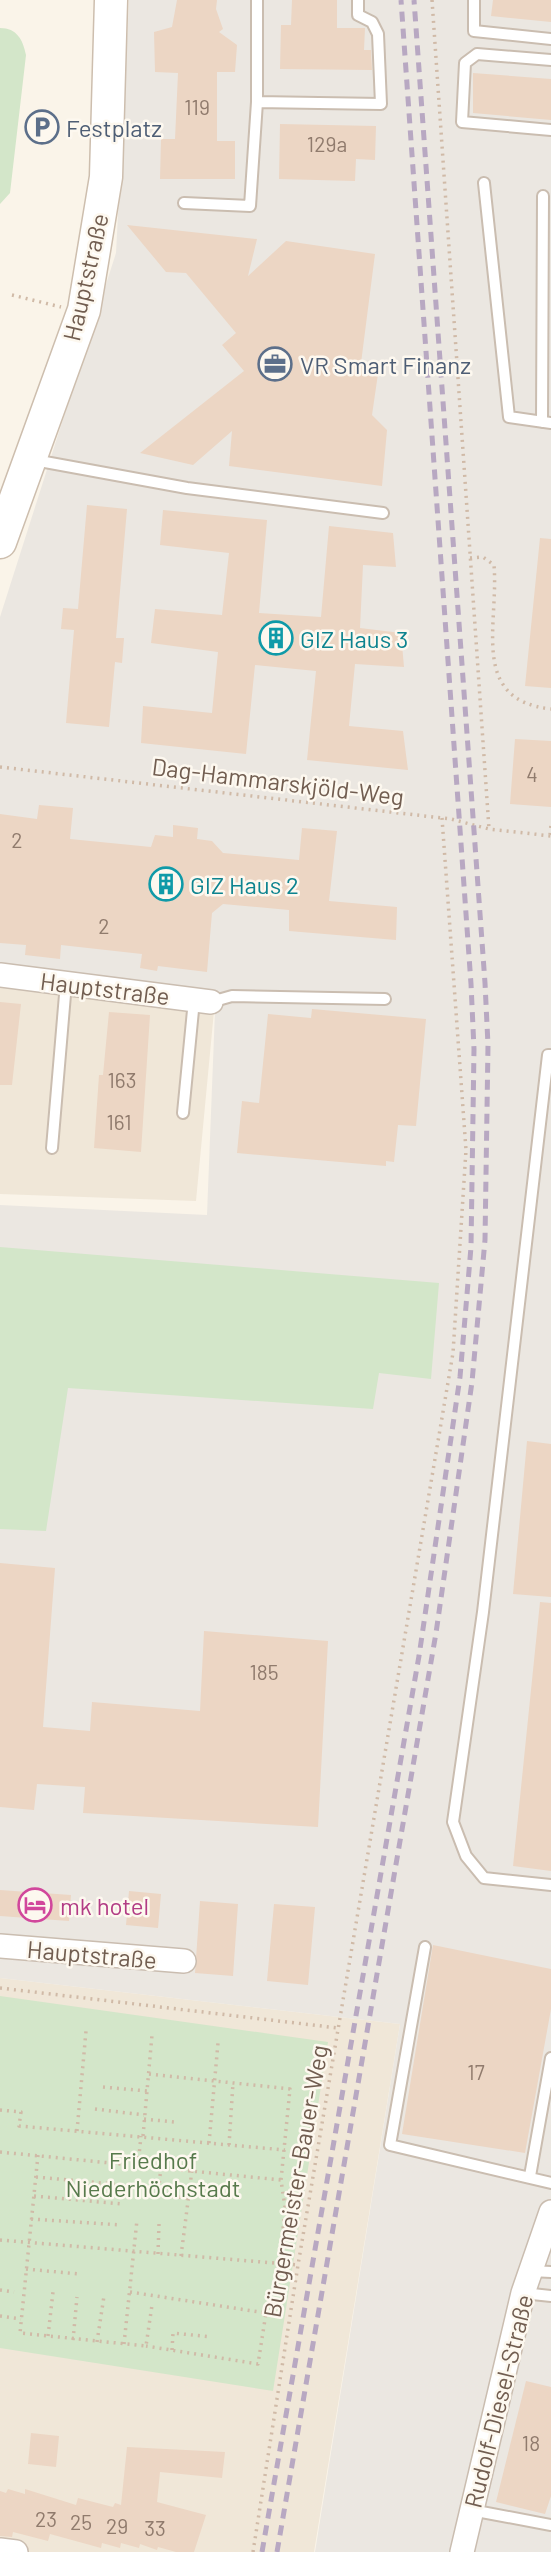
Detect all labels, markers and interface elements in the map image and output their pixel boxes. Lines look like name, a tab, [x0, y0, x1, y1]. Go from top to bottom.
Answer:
house number: 119	[184, 94, 210, 119]
parking icon: Festplatz	[23, 108, 61, 146]
place label: Festplatz	[66, 113, 162, 142]
house number: 129a	[307, 131, 347, 156]
street label: Hauptstraße	[56, 210, 114, 344]
office icon: VR Smart Finanz	[256, 345, 294, 383]
place label: VR Smart Finanz	[300, 350, 471, 379]
building icon: GIZ Haus 3	[257, 619, 295, 657]
place label: GIZ Haus 3	[300, 624, 408, 653]
street label: Dag-Hammarskjöld-Weg	[150, 751, 406, 811]
house number: 4	[526, 761, 538, 786]
house number: 2	[11, 827, 23, 852]
building icon: GIZ Haus 2	[147, 865, 185, 903]
place label: GIZ Haus 2	[190, 870, 299, 899]
house number: 2	[98, 913, 110, 938]
street label: Hauptstraße	[39, 966, 171, 1010]
house number: 163	[108, 1067, 136, 1092]
house number: 161	[106, 1109, 132, 1134]
house number: 185	[249, 1659, 279, 1684]
hotel icon: mk hotel	[16, 1886, 54, 1924]
place label: mk hotel	[60, 1891, 149, 1920]
street label: Hauptstraße	[26, 1934, 158, 1974]
street label: Bürgermeister-Bauer-Weg	[257, 2042, 333, 2320]
house number: 17	[467, 2059, 485, 2084]
park label: Friedhof Niederhöchstadt	[65, 2145, 241, 2202]
street label: Rudolf-Diesel-Straße	[457, 2291, 539, 2511]
house number: 18	[522, 2430, 540, 2455]
house number: 23	[35, 2506, 57, 2531]
house number: 25	[70, 2509, 92, 2534]
house number: 29	[106, 2513, 128, 2538]
house number: 33	[144, 2515, 166, 2540]

